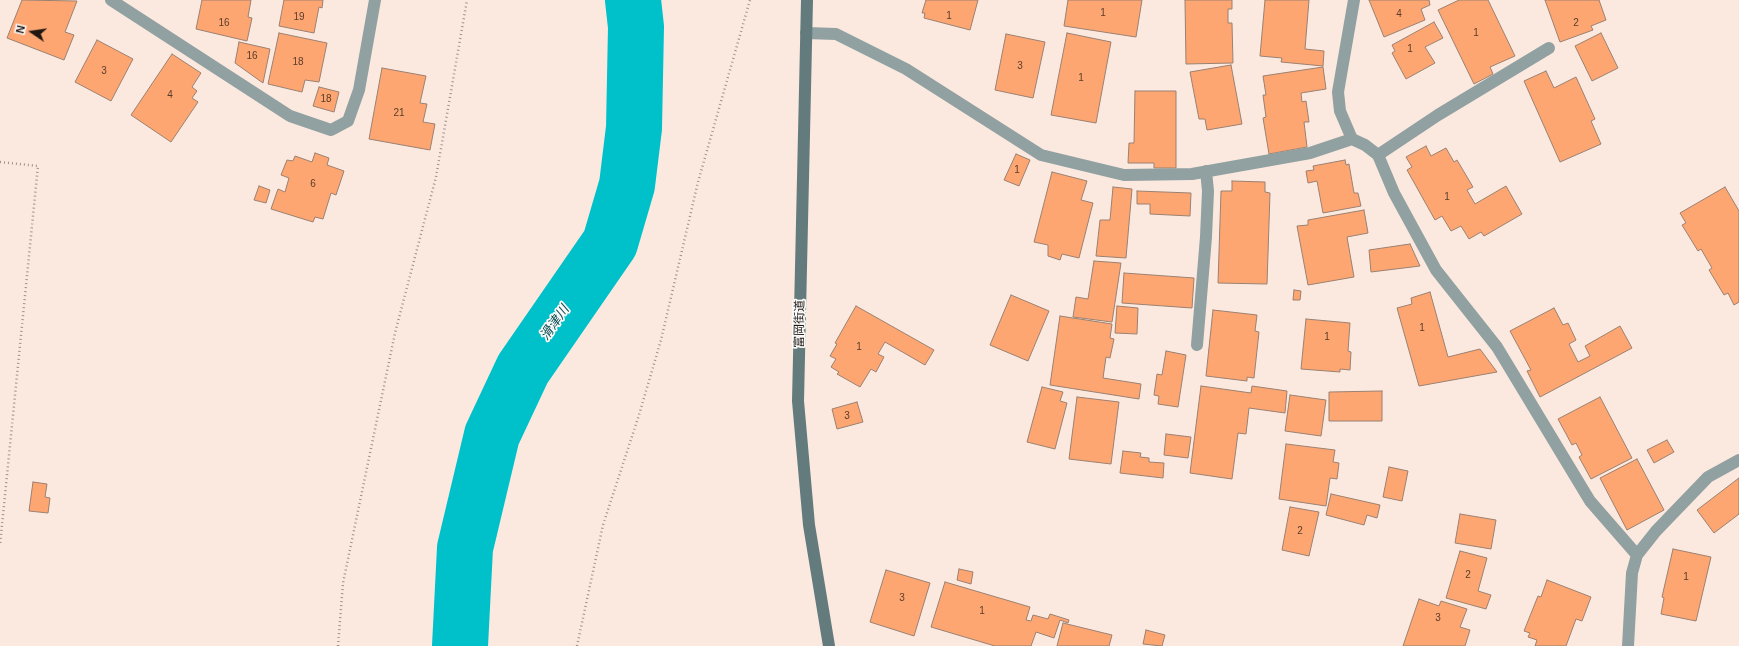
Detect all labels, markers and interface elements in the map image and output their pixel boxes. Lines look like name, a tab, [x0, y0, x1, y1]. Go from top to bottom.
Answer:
house number: 1	[1100, 7, 1106, 19]
house number: 4	[1396, 8, 1402, 20]
house number: 1	[946, 10, 952, 22]
house number: 19	[293, 11, 305, 23]
north arrow	[12, 12, 52, 52]
house number: 16	[218, 17, 230, 29]
house number: 2	[1573, 17, 1579, 29]
text: N	[14, 24, 27, 35]
house number: 1	[1473, 27, 1479, 39]
house number: 1	[1407, 43, 1413, 55]
house number: 16	[246, 50, 258, 62]
house number: 18	[292, 56, 304, 68]
house number: 3	[1017, 60, 1023, 72]
house number: 3	[101, 65, 107, 77]
house number: 1	[1078, 72, 1084, 84]
house number: 4	[167, 89, 173, 101]
house number: 18	[320, 93, 332, 105]
house number: 21	[393, 107, 405, 119]
house number: 1	[1014, 164, 1020, 176]
house number: 6	[310, 178, 316, 190]
house number: 1	[1444, 191, 1450, 203]
street label: 富岡街道	[792, 300, 808, 348]
water label: 滑津川	[537, 303, 573, 343]
house number: 1	[1419, 322, 1425, 334]
house number: 1	[1324, 331, 1330, 343]
house number: 1	[856, 341, 862, 353]
house number: 3	[844, 410, 850, 422]
house number: 2	[1297, 525, 1303, 537]
house number: 2	[1465, 569, 1471, 581]
house number: 1	[1683, 571, 1689, 583]
house number: 3	[899, 592, 905, 604]
house number: 1	[979, 605, 985, 617]
house number: 3	[1435, 612, 1441, 624]

